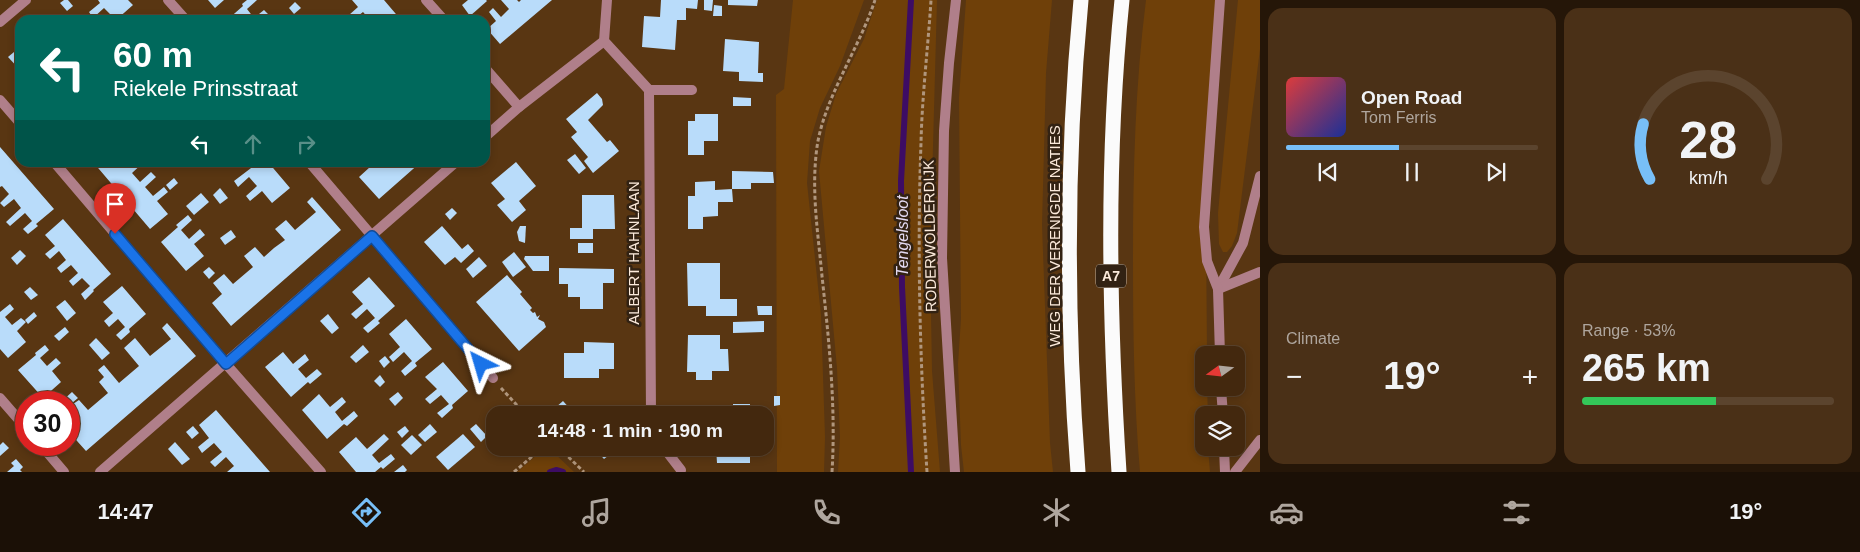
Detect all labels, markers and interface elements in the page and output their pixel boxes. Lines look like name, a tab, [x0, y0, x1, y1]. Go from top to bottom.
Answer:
icon: left	[30, 35, 95, 100]
text: 60 m	[113, 35, 193, 74]
text: Riekele Prinsstraat	[113, 76, 298, 101]
text: Open Road	[1361, 87, 1462, 108]
text: Tom Ferris	[1361, 109, 1437, 126]
text: 28	[1679, 111, 1737, 169]
street label: WEG DER VERENIGDE NATIES	[1046, 125, 1063, 347]
icon: left	[186, 130, 214, 158]
icon: ahead	[239, 130, 267, 158]
icon: right	[292, 130, 320, 158]
icon: previous	[1314, 158, 1342, 186]
icon: pause	[1398, 158, 1426, 186]
icon: next	[1482, 158, 1510, 186]
street label: RODERWOLDERDIJK	[920, 160, 939, 312]
text: km/h	[1689, 168, 1727, 188]
street label: ALBERT HAHNLAAN	[625, 181, 642, 325]
pin	[94, 183, 136, 234]
icon: arrive	[101, 190, 129, 218]
water label: Tengelsloot	[894, 195, 911, 277]
road number: A7	[1096, 264, 1126, 288]
text: Range · 53%	[1582, 322, 1675, 339]
text: Climate	[1286, 330, 1340, 347]
position arrow	[454, 337, 506, 389]
north arrow	[1195, 346, 1245, 396]
map controls	[1195, 346, 1245, 456]
text: 265 km	[1582, 347, 1711, 389]
text: 19°	[1383, 355, 1441, 397]
text: −	[1286, 361, 1302, 392]
text: +	[1522, 361, 1538, 392]
speed limit sign: 30	[15, 391, 80, 456]
button: layers	[1195, 406, 1245, 456]
text: 14:48 · 1 min · 190 m	[537, 420, 723, 441]
icon: directions	[349, 495, 384, 530]
icon: music	[579, 495, 614, 530]
icon: phone	[809, 495, 844, 530]
icon: climate	[1039, 495, 1074, 530]
icon: car	[1269, 495, 1304, 530]
icon: filters	[1499, 495, 1534, 530]
text: 14:47	[98, 499, 154, 524]
text: 19°	[1729, 499, 1762, 524]

